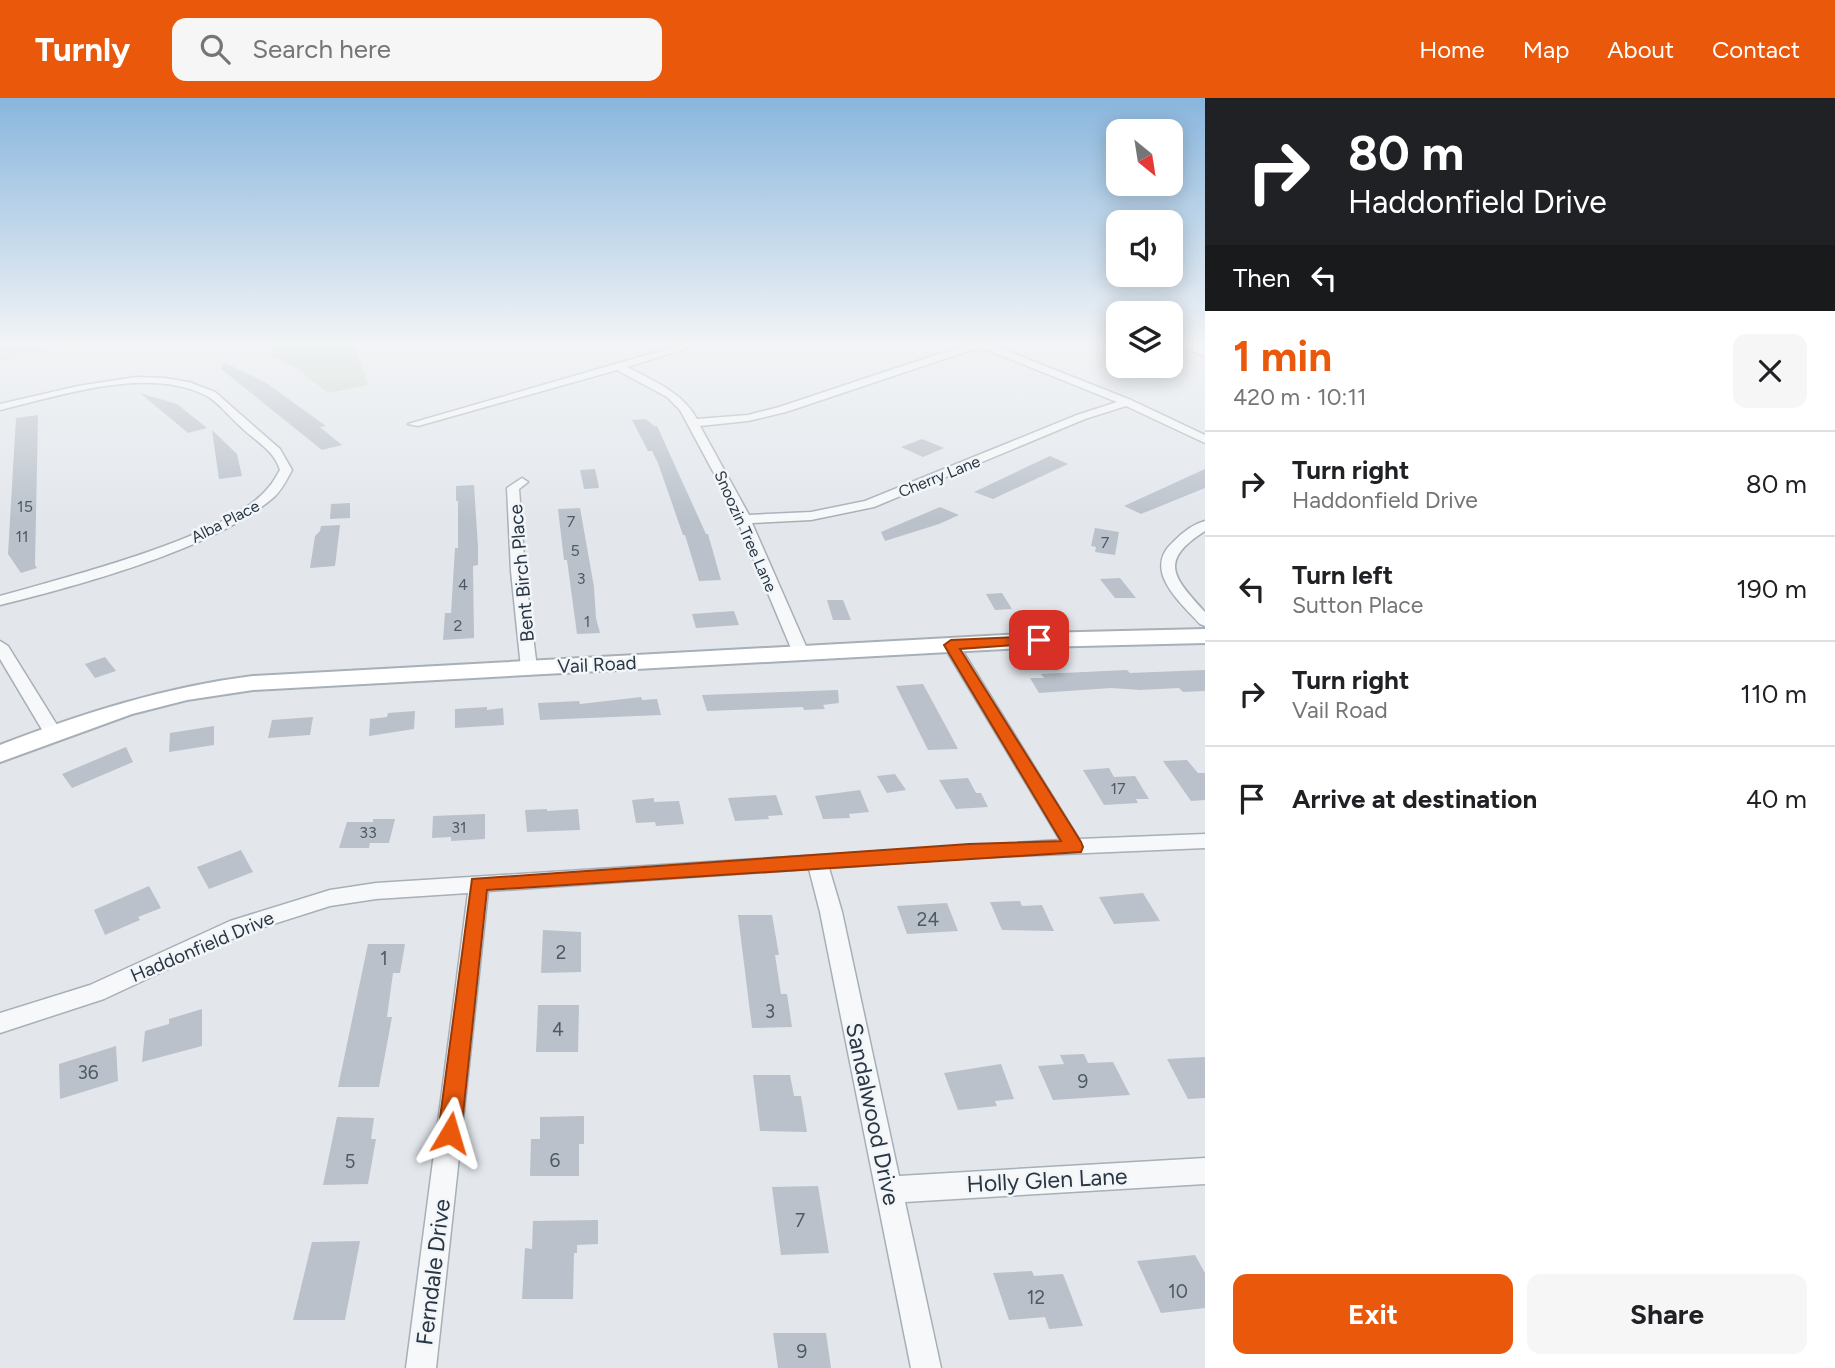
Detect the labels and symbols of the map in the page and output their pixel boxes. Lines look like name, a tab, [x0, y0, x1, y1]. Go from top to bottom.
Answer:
north arrow	[1106, 119, 1183, 196]
street label: Cherry Lane	[896, 451, 983, 501]
street label: Snoozin Tree Lane	[710, 468, 781, 595]
street label: Alba Place	[188, 496, 263, 547]
house number: 15	[17, 497, 33, 516]
street label: Bent Birch Place	[504, 503, 539, 643]
house number: 7	[567, 512, 576, 531]
house number: 11	[15, 527, 29, 546]
house number: 7	[1101, 533, 1110, 552]
house number: 5	[570, 541, 580, 560]
house number: 3	[577, 569, 585, 588]
house number: 4	[458, 575, 468, 594]
pin	[1009, 610, 1069, 670]
house number: 1	[584, 612, 590, 631]
house number: 2	[454, 616, 462, 635]
street label: Vail Road	[557, 651, 637, 678]
house number: 17	[1110, 779, 1126, 798]
house number: 31	[451, 818, 467, 837]
house number: 33	[359, 823, 377, 842]
street label: Haddonfield Drive	[127, 906, 277, 987]
house number: 24	[917, 908, 939, 931]
house number: 2	[556, 941, 566, 964]
house number: 1	[380, 947, 388, 970]
house number: 3	[765, 1000, 775, 1023]
house number: 4	[552, 1018, 564, 1041]
street label: Sandalwood Drive	[840, 1020, 906, 1208]
house number: 36	[77, 1061, 99, 1084]
house number: 9	[1078, 1070, 1088, 1093]
position arrow	[413, 1096, 487, 1170]
house number: 6	[550, 1149, 561, 1172]
house number: 5	[345, 1150, 356, 1173]
street label: Holly Glen Lane	[966, 1162, 1128, 1198]
street label: Ferndale Drive	[410, 1197, 456, 1347]
house number: 7	[795, 1209, 805, 1232]
house number: 10	[1168, 1280, 1188, 1303]
house number: 12	[1027, 1286, 1045, 1309]
house number: 9	[797, 1340, 807, 1363]

